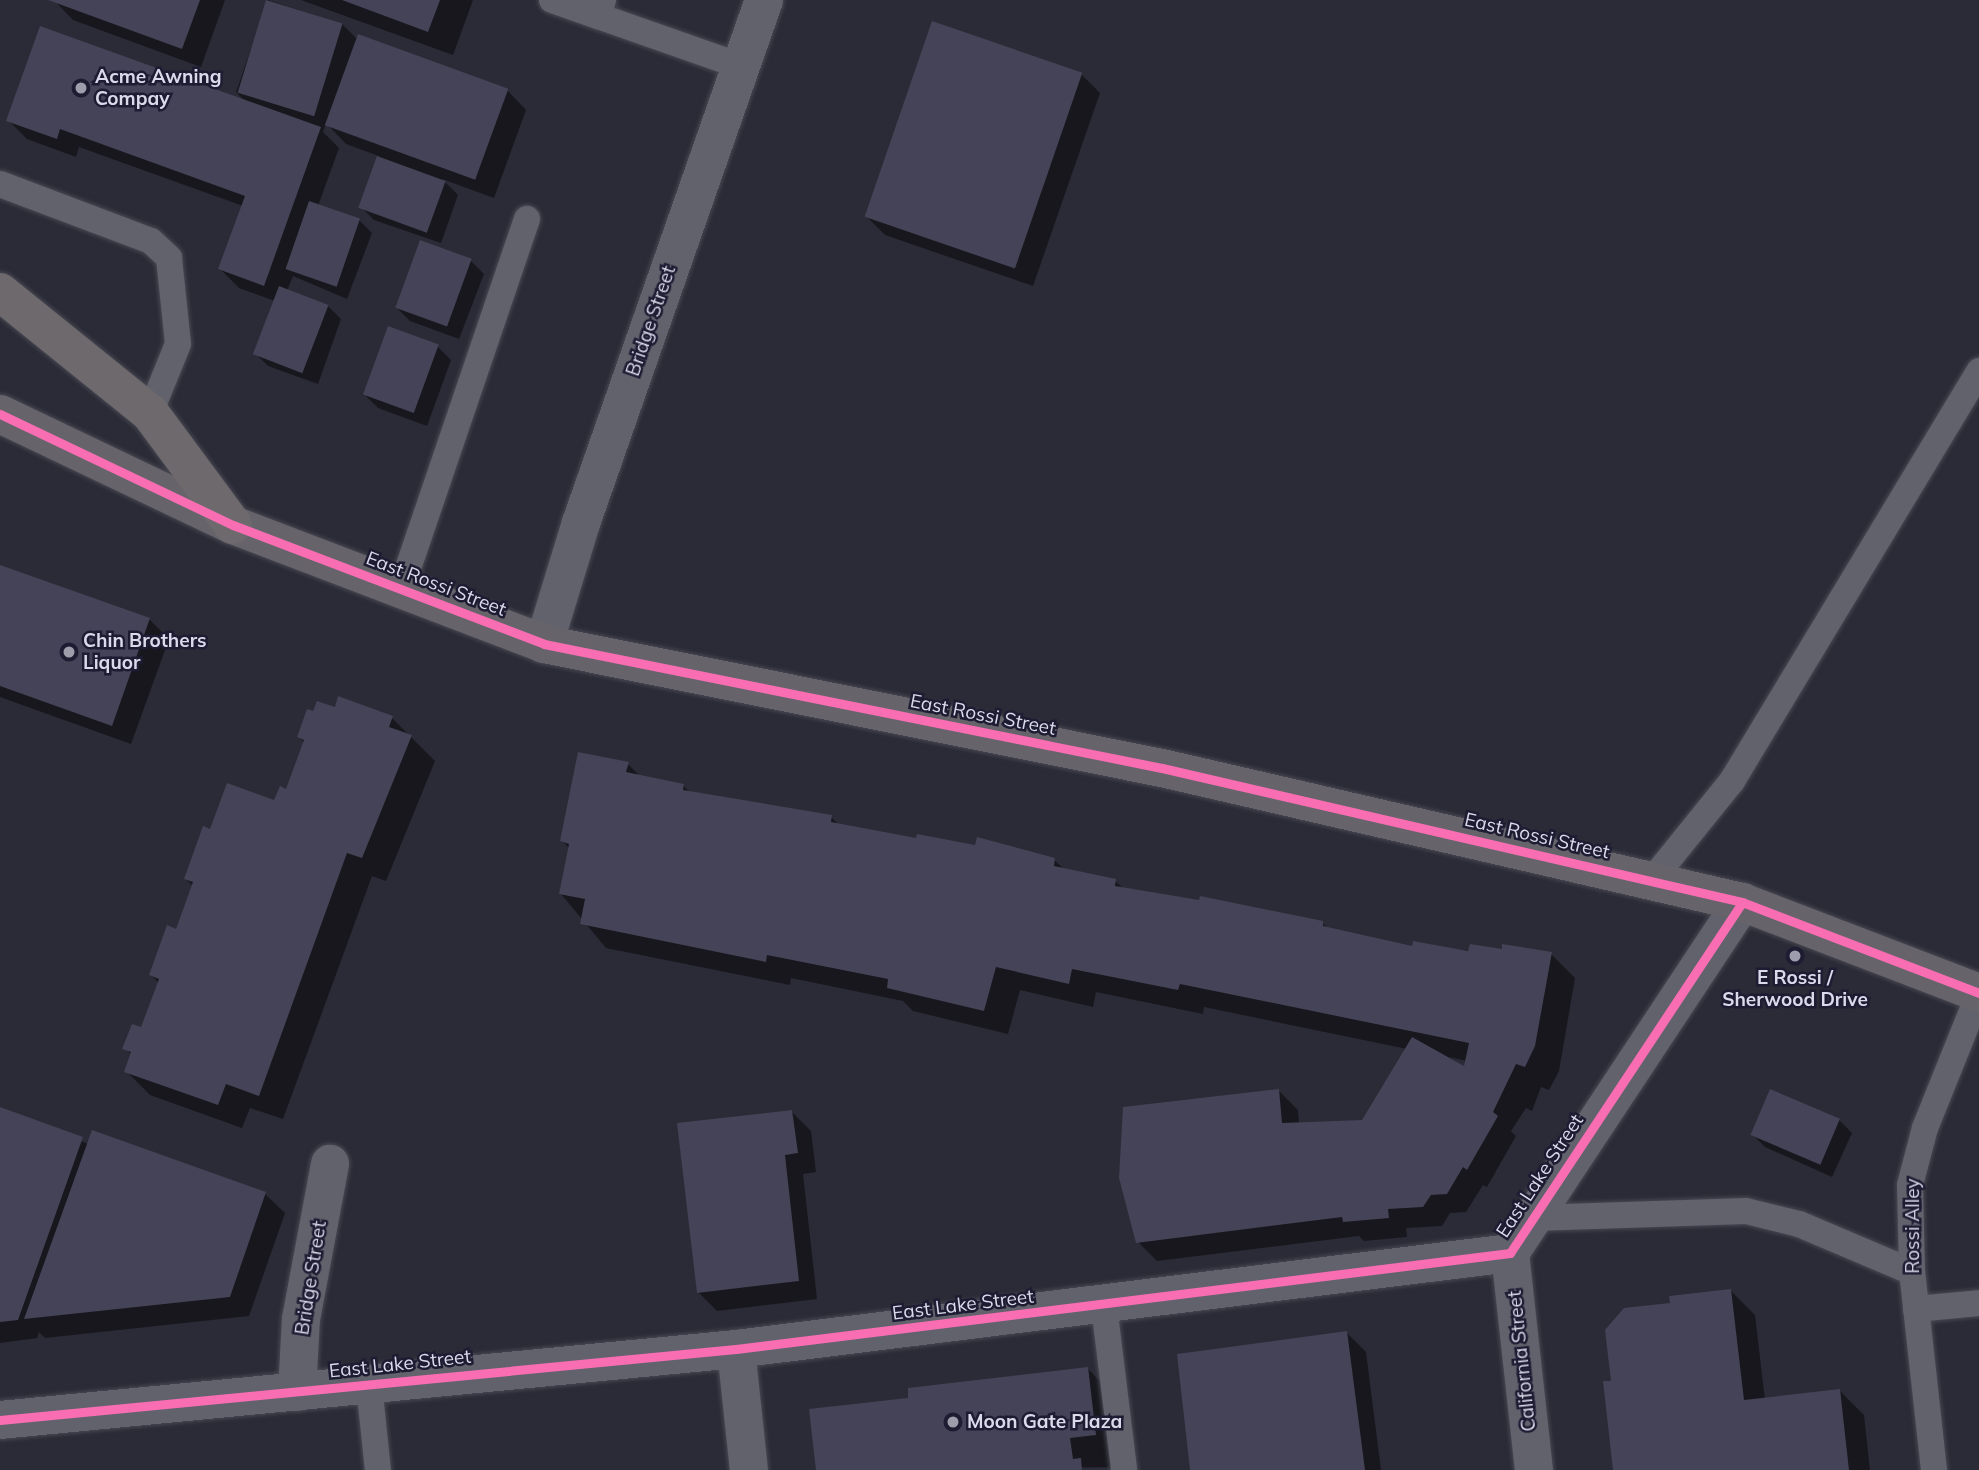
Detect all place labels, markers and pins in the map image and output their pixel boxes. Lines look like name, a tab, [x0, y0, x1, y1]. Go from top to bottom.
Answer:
place label: Acme Awning Compay	[95, 66, 222, 110]
marker: Acme Awning Compay	[73, 80, 89, 96]
place label: Chin Brothers Liquor	[83, 630, 207, 674]
marker: Chin Brothers Liquor	[61, 644, 77, 660]
marker: E Rossi / Sherwood Drive	[1787, 948, 1803, 964]
place label: E Rossi / Sherwood Drive	[1722, 967, 1868, 1011]
place label: Moon Gate Plaza	[967, 1411, 1122, 1433]
marker: Moon Gate Plaza	[945, 1414, 961, 1430]

